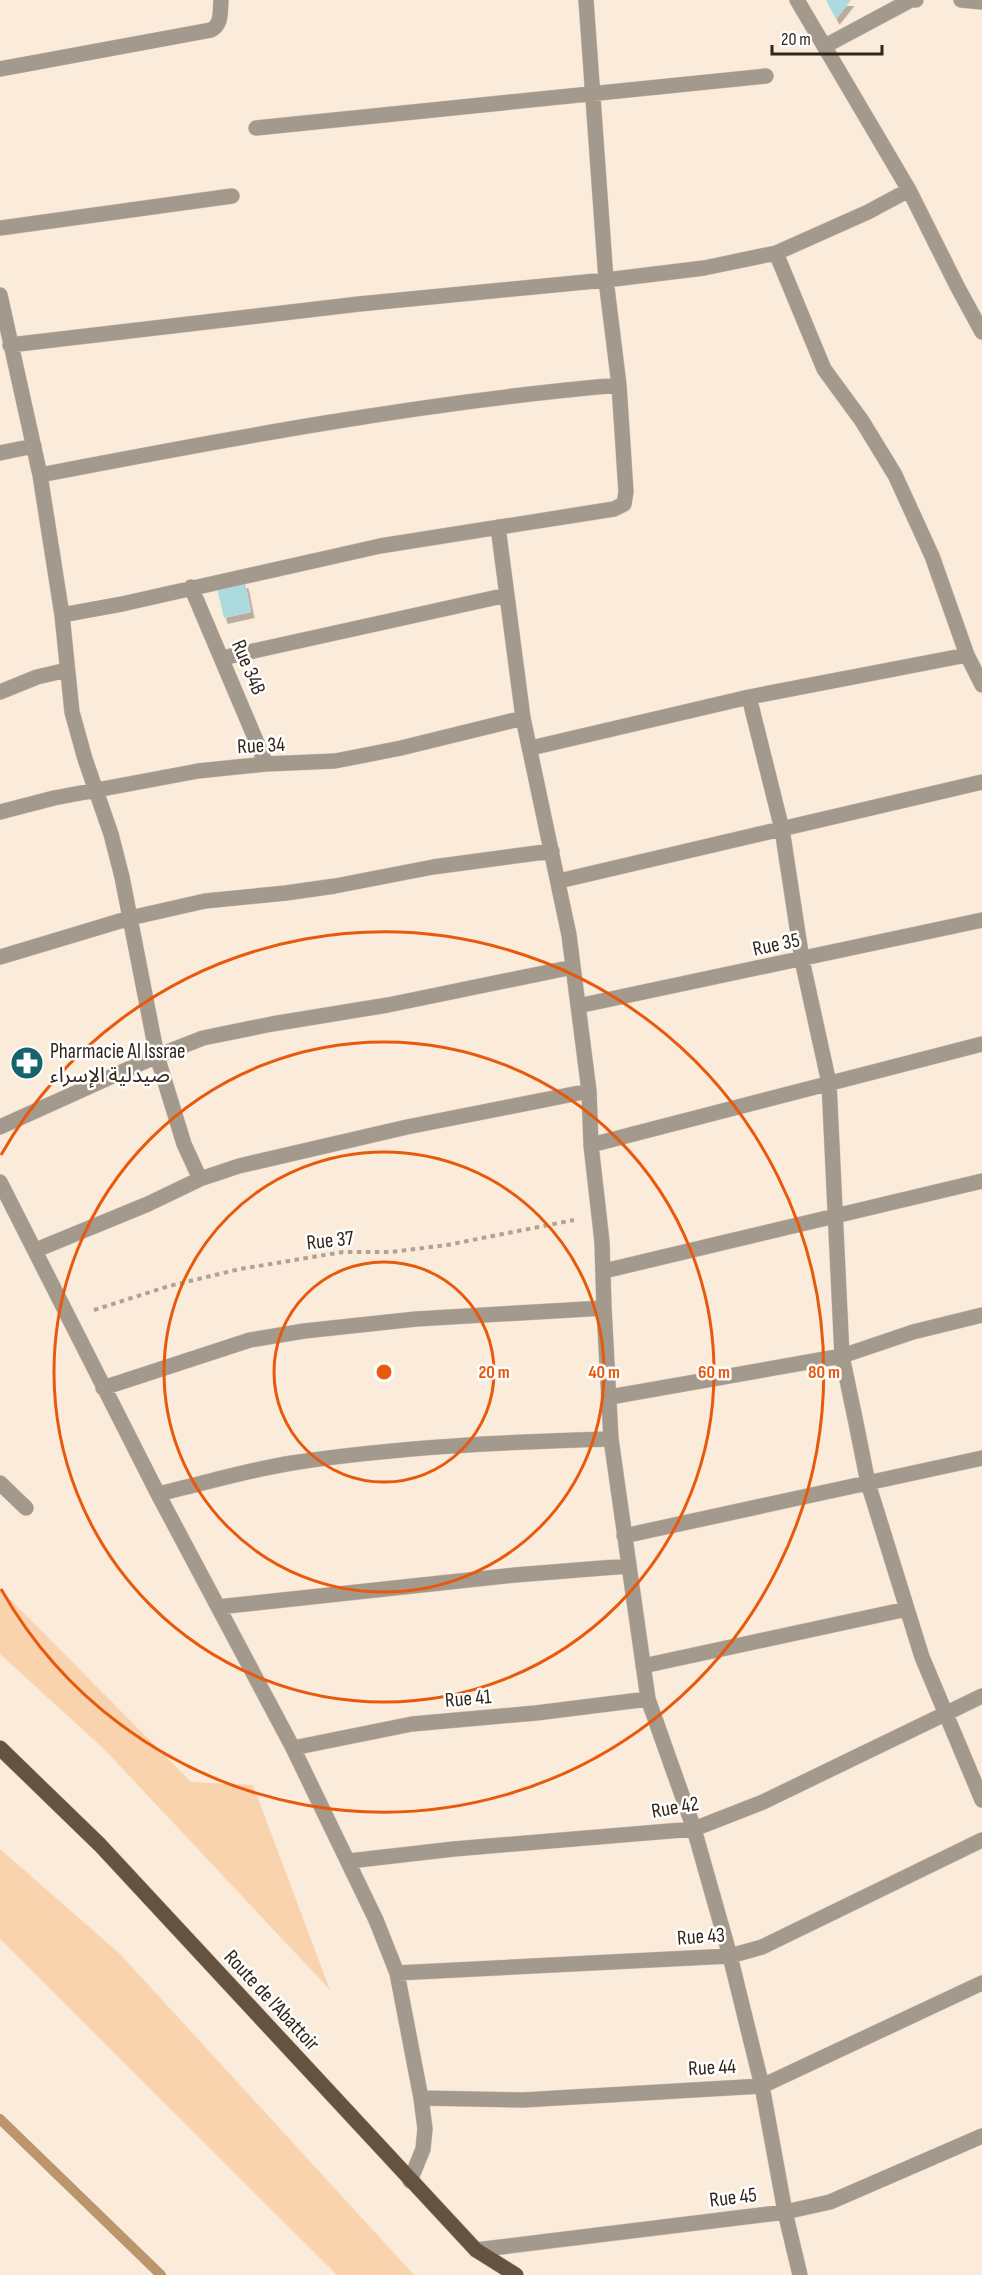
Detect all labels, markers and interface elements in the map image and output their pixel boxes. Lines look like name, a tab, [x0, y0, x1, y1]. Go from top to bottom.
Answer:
scale bar	[772, 18, 882, 56]
text: 20 m	[781, 29, 811, 50]
street label: Rue 34B	[226, 636, 271, 698]
street label: Rue 34	[236, 732, 286, 759]
street label: Rue 35	[750, 927, 802, 962]
place label: Pharmacie Al Issrae صيدلية الإسراء	[50, 1039, 185, 1088]
pharmacy icon: Pharmacie Al Issrae صيدلية الإسراء	[9, 1045, 45, 1081]
street label: Rue 37	[305, 1226, 356, 1255]
centre of rings	[374, 1362, 394, 1382]
text: 20 m	[478, 1362, 510, 1383]
text: 40 m	[588, 1362, 620, 1383]
text: 60 m	[698, 1362, 730, 1383]
text: 80 m	[808, 1362, 840, 1383]
street label: Rue 41	[444, 1684, 493, 1713]
street label: Rue 42	[649, 1791, 701, 1824]
street label: Rue 43	[676, 1922, 726, 1951]
street label: Route de l’Abattoir	[219, 1945, 325, 2056]
street label: Rue 44	[687, 2054, 737, 2081]
street label: Rue 45	[708, 2182, 758, 2213]

